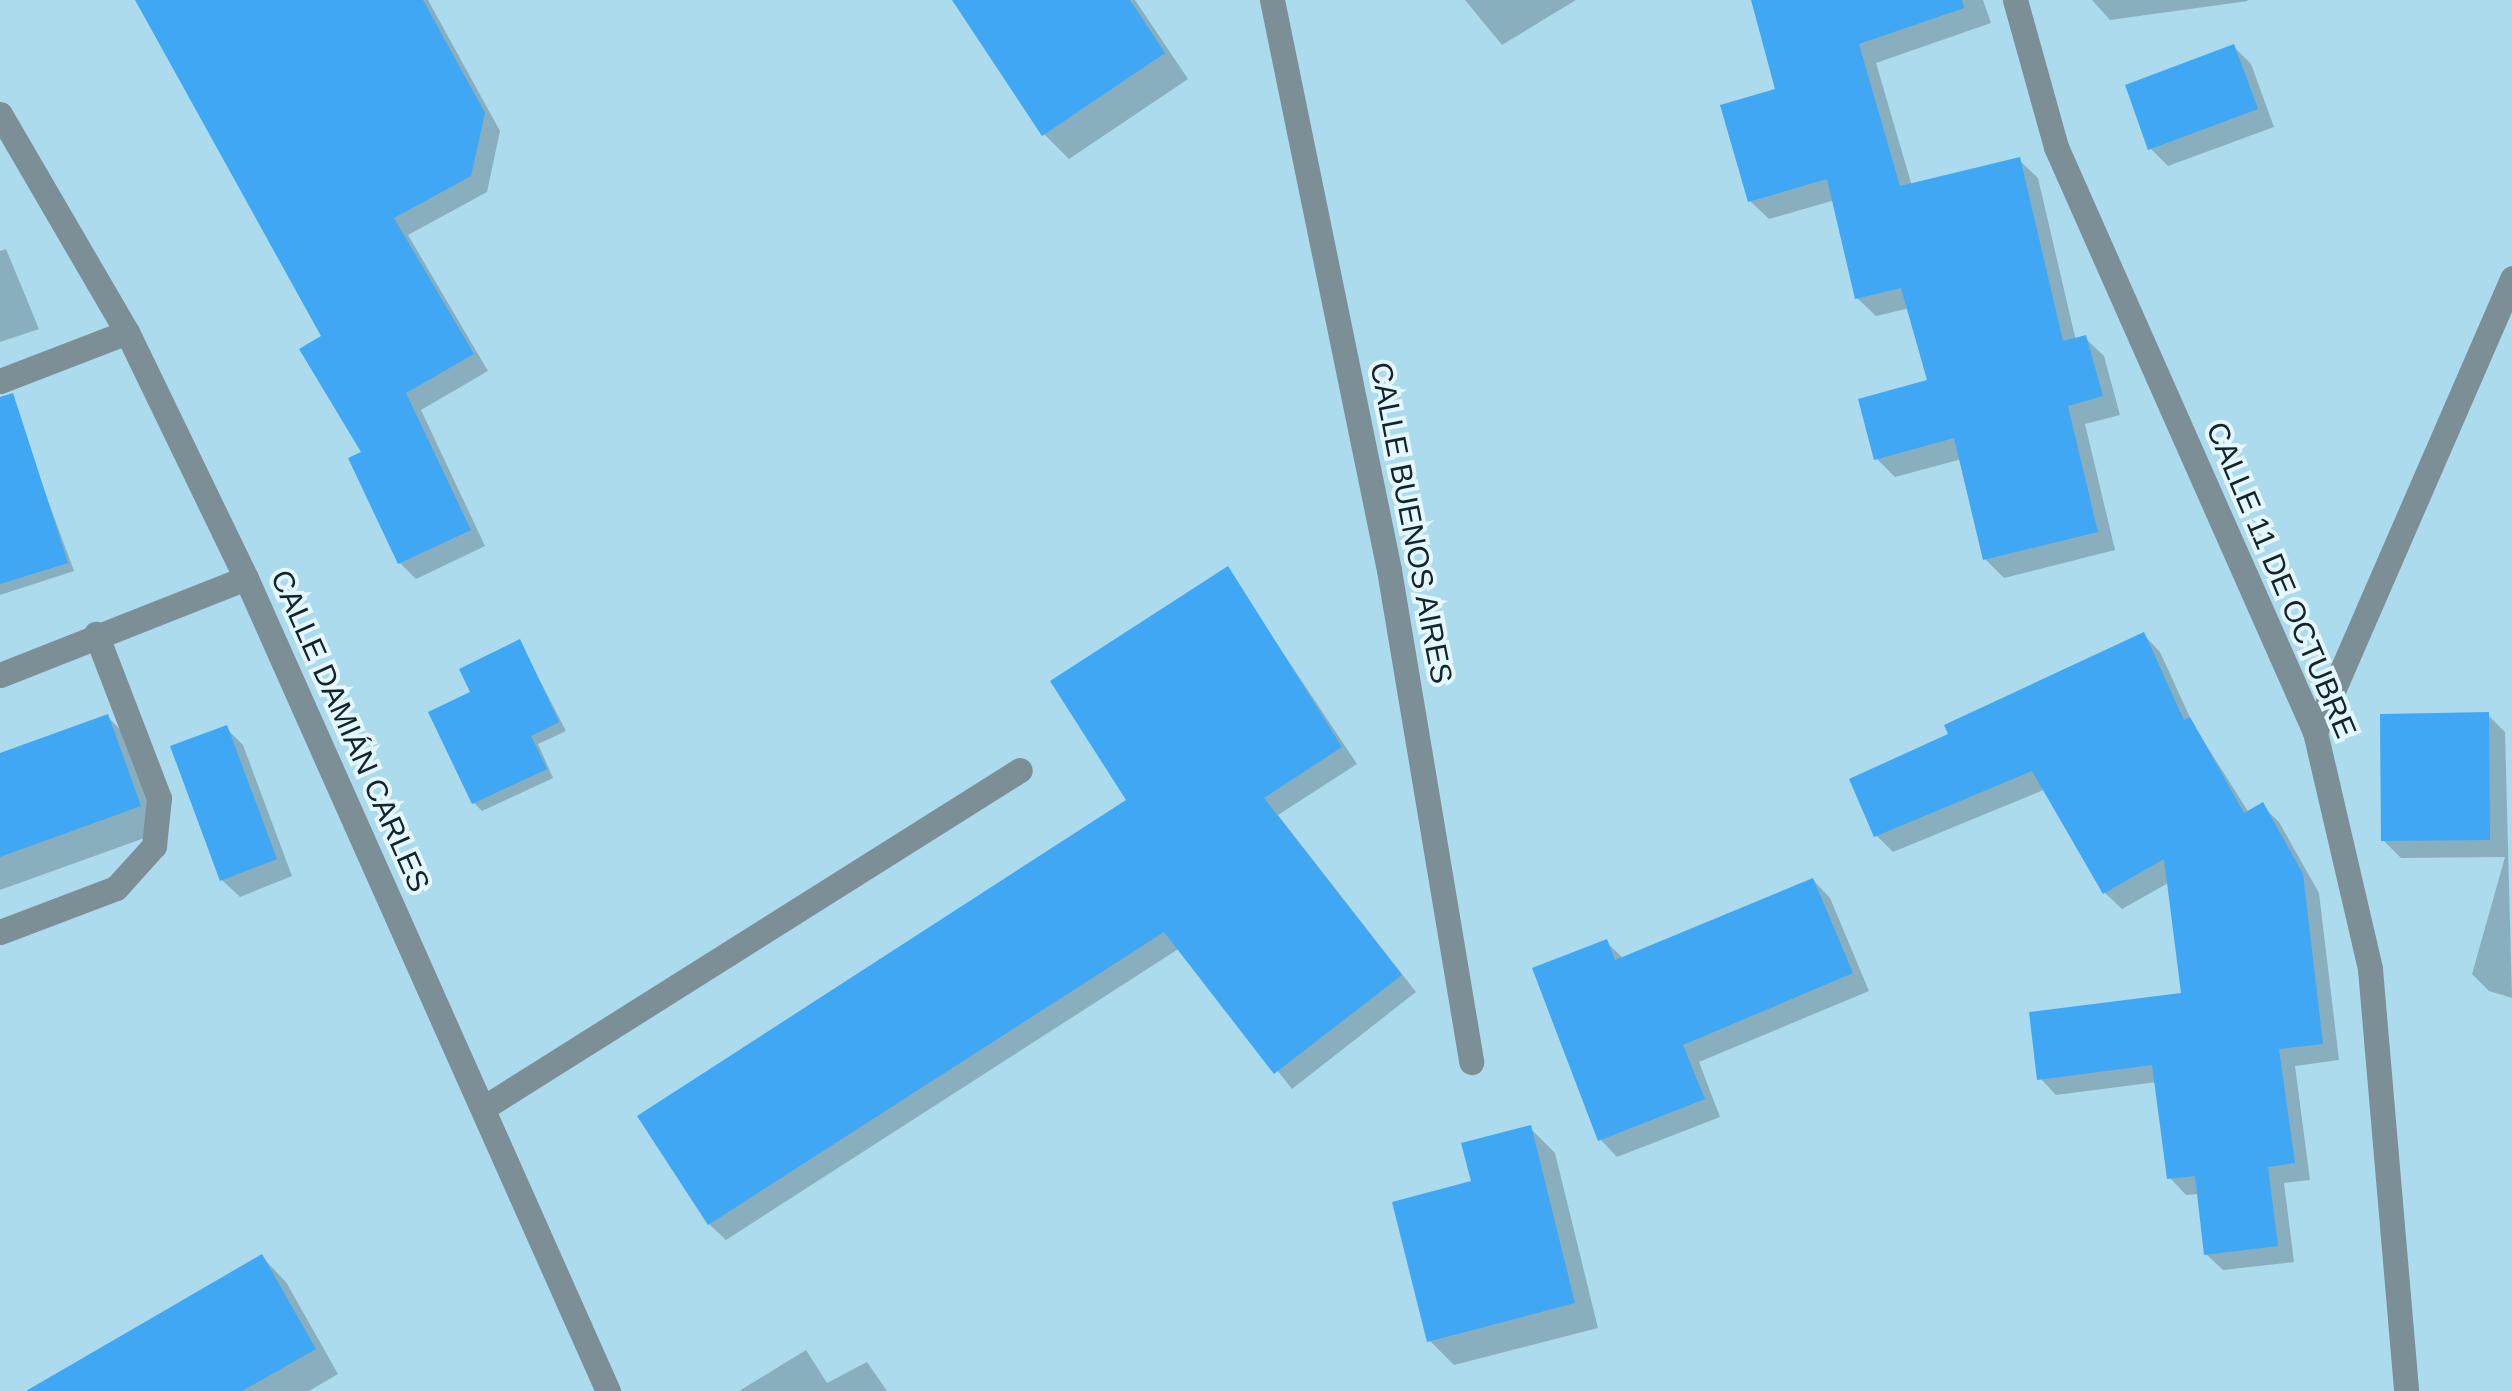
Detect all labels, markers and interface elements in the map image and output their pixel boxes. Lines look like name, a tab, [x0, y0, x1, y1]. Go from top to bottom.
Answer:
street label: CALLE BUENOS AIRES	[1362, 358, 1460, 688]
street label: CALLE 11 DE OCTUBRE	[2198, 417, 2364, 743]
street label: CALLE DAMIÁN CARLES	[263, 565, 437, 897]

